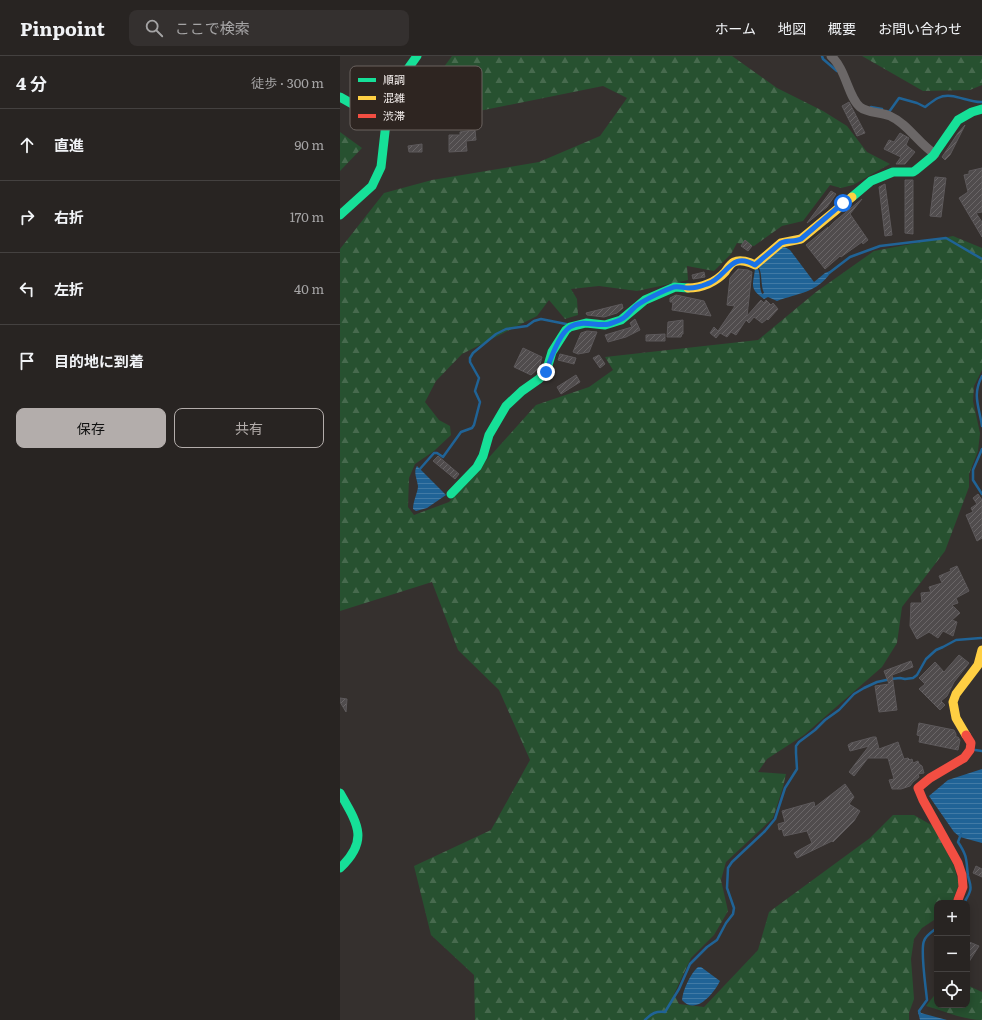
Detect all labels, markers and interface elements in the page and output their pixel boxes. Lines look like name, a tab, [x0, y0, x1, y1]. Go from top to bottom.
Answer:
search box	[129, 10, 409, 46]
text: Pinpoint	[20, 14, 105, 42]
text: ここで検索	[175, 16, 250, 39]
icon: search	[143, 17, 165, 39]
text: ホーム	[714, 18, 756, 38]
text: 地図	[778, 18, 806, 38]
text: 概要	[828, 18, 856, 38]
text: お問い合わせ	[878, 18, 962, 38]
legend	[350, 66, 482, 130]
text: 4 分	[16, 70, 47, 95]
text: 順調	[383, 71, 405, 87]
text: 徒歩 · 300 m	[251, 73, 324, 92]
text: 混雑	[383, 89, 405, 105]
text: 渋滞	[383, 107, 405, 123]
text: 直進	[54, 133, 84, 156]
icon: ahead	[16, 134, 38, 156]
text: 90 m	[294, 135, 324, 154]
route start	[834, 194, 852, 212]
text: 右折	[54, 205, 84, 228]
icon: right	[16, 206, 38, 228]
text: 170 m	[290, 207, 324, 226]
text: 左折	[54, 277, 84, 300]
icon: left	[16, 278, 38, 300]
text: 40 m	[294, 279, 324, 298]
text: 目的地に到着	[54, 349, 144, 372]
icon: arrive	[16, 350, 38, 372]
route end	[537, 363, 555, 381]
button: 保存	[16, 408, 166, 448]
button: 共有	[174, 408, 324, 448]
map controls	[934, 900, 970, 1008]
button: +	[934, 900, 970, 936]
button: −	[934, 936, 970, 972]
button: locate	[934, 972, 970, 1008]

